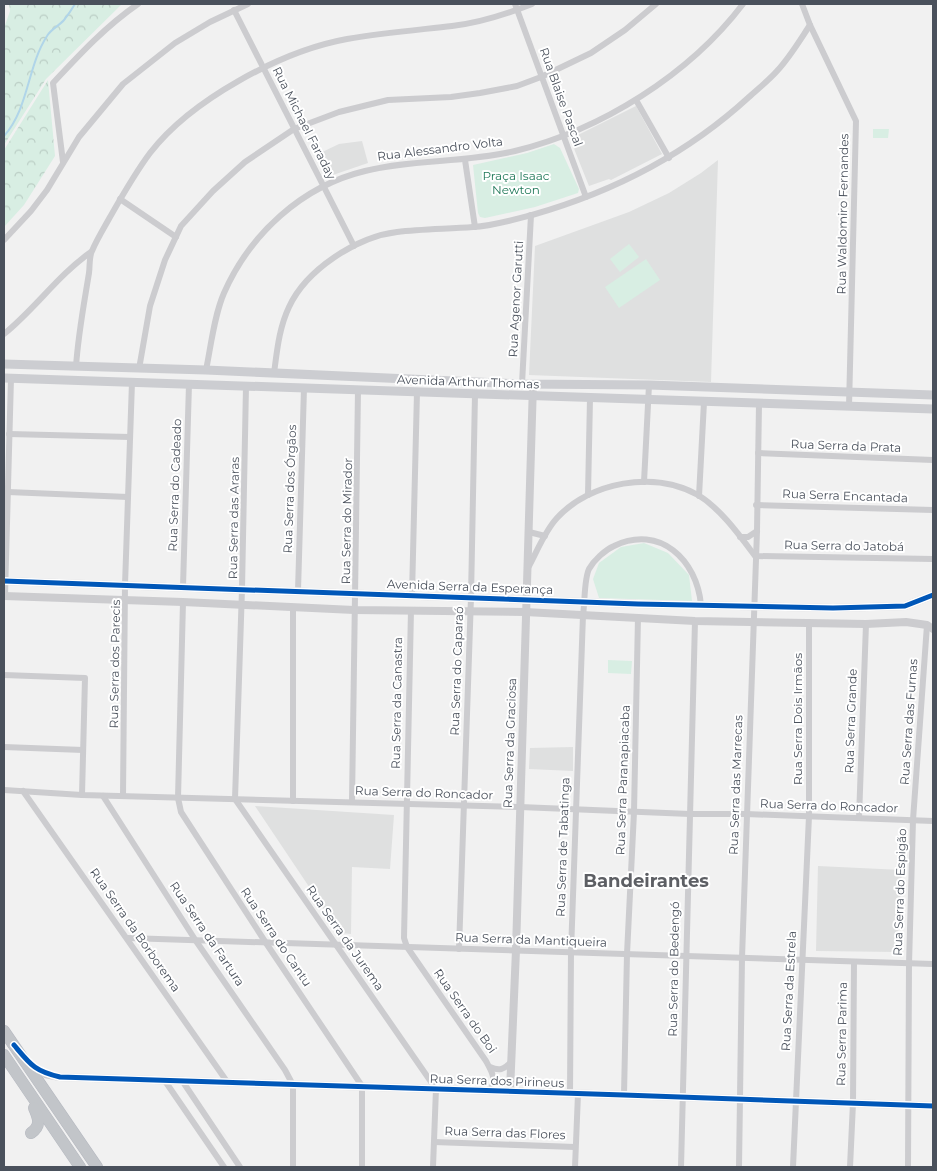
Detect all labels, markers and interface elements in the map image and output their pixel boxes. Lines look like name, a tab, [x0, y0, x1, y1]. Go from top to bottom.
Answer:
street label: Rua Blaise Pascal	[537, 45, 586, 148]
street label: Rua Michael Faraday	[270, 64, 340, 182]
street label: Rua Alessandro Volta	[376, 133, 504, 164]
street label: Rua Waldomiro Fernandes	[834, 133, 851, 295]
park label: Praça Isaac Newton	[482, 168, 550, 197]
street label: Rua Agenor Garutti	[505, 240, 526, 358]
street label: Avenida Arthur Thomas	[397, 372, 540, 391]
street label: Rua Serra do Cadeado	[165, 418, 184, 552]
street label: Rua Serra dos Órgãos	[280, 424, 299, 554]
street label: Rua Serra da Prata	[790, 436, 902, 455]
street label: Rua Serra das Araras	[225, 457, 242, 579]
street label: Rua Serra do Mirador	[338, 458, 355, 584]
street label: Rua Serra Encantada	[782, 486, 908, 505]
street label: Rua Serra do Jatobá	[784, 537, 904, 554]
street label: Avenida Serra da Esperança	[387, 576, 553, 597]
street label: Rua Serra dos Parecis	[106, 599, 123, 728]
street label: Rua Serra do Caparaó	[447, 606, 466, 736]
street label: Rua Serra da Canastra	[388, 637, 405, 769]
street label: Rua Serra Dois Irmãos	[790, 653, 805, 785]
street label: Rua Serra das Furnas	[897, 658, 920, 785]
street label: Rua Serra Grande	[841, 668, 860, 774]
street label: Rua Serra da Graciosa	[500, 678, 519, 808]
street label: Rua Serra Paranapiacaba	[612, 705, 633, 855]
street label: Rua Serra das Marrecas	[726, 715, 745, 855]
street label: Rua Serra de Tabatinga	[553, 777, 572, 917]
street label: Rua Serra do Roncador	[355, 783, 494, 802]
street label: Rua Serra do Roncador	[760, 796, 899, 815]
street label: Rua Serra do Espigão	[890, 828, 909, 956]
street label: Rua Serra da Borborema	[87, 865, 184, 995]
district label: Bandeirantes	[583, 870, 709, 892]
street label: Rua Serra da Fartura	[167, 879, 248, 989]
street label: Rua Serra da Jurema	[303, 882, 387, 993]
street label: Rua Serra do Cantu	[238, 884, 315, 989]
street label: Rua Serra do Bedengó	[665, 901, 682, 1037]
street label: Rua Serra da Mantiqueira	[455, 929, 607, 950]
street label: Rua Serra da Estrela	[778, 931, 799, 1051]
street label: Rua Serra do Boi	[431, 966, 500, 1056]
street label: Rua Serra Parima	[833, 982, 850, 1086]
street label: Rua Serra dos Pirineus	[429, 1071, 565, 1090]
street label: Rua Serra das Flores	[444, 1123, 566, 1142]

